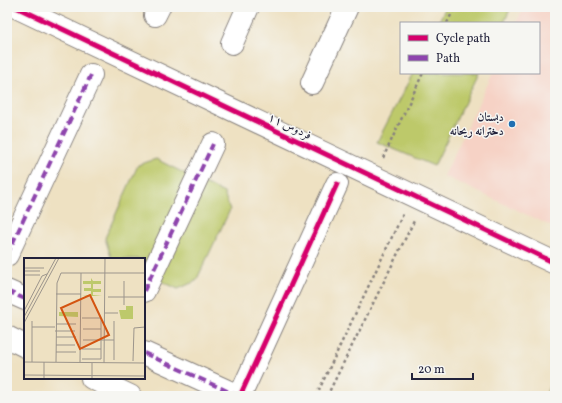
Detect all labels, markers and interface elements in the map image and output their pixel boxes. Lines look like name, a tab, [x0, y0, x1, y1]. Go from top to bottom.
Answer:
legend	[400, 22, 540, 74]
text: Cycle path	[436, 31, 491, 47]
text: Path	[436, 51, 460, 67]
street label: فردوس ۱۱	[265, 110, 314, 144]
place label: دبستان دخترانه ریحانه	[450, 110, 504, 140]
marker: دبستان دخترانه ریحانه	[507, 119, 517, 129]
inset map	[24, 258, 145, 379]
scale bar	[412, 355, 473, 381]
text: 20 m	[418, 362, 445, 378]

